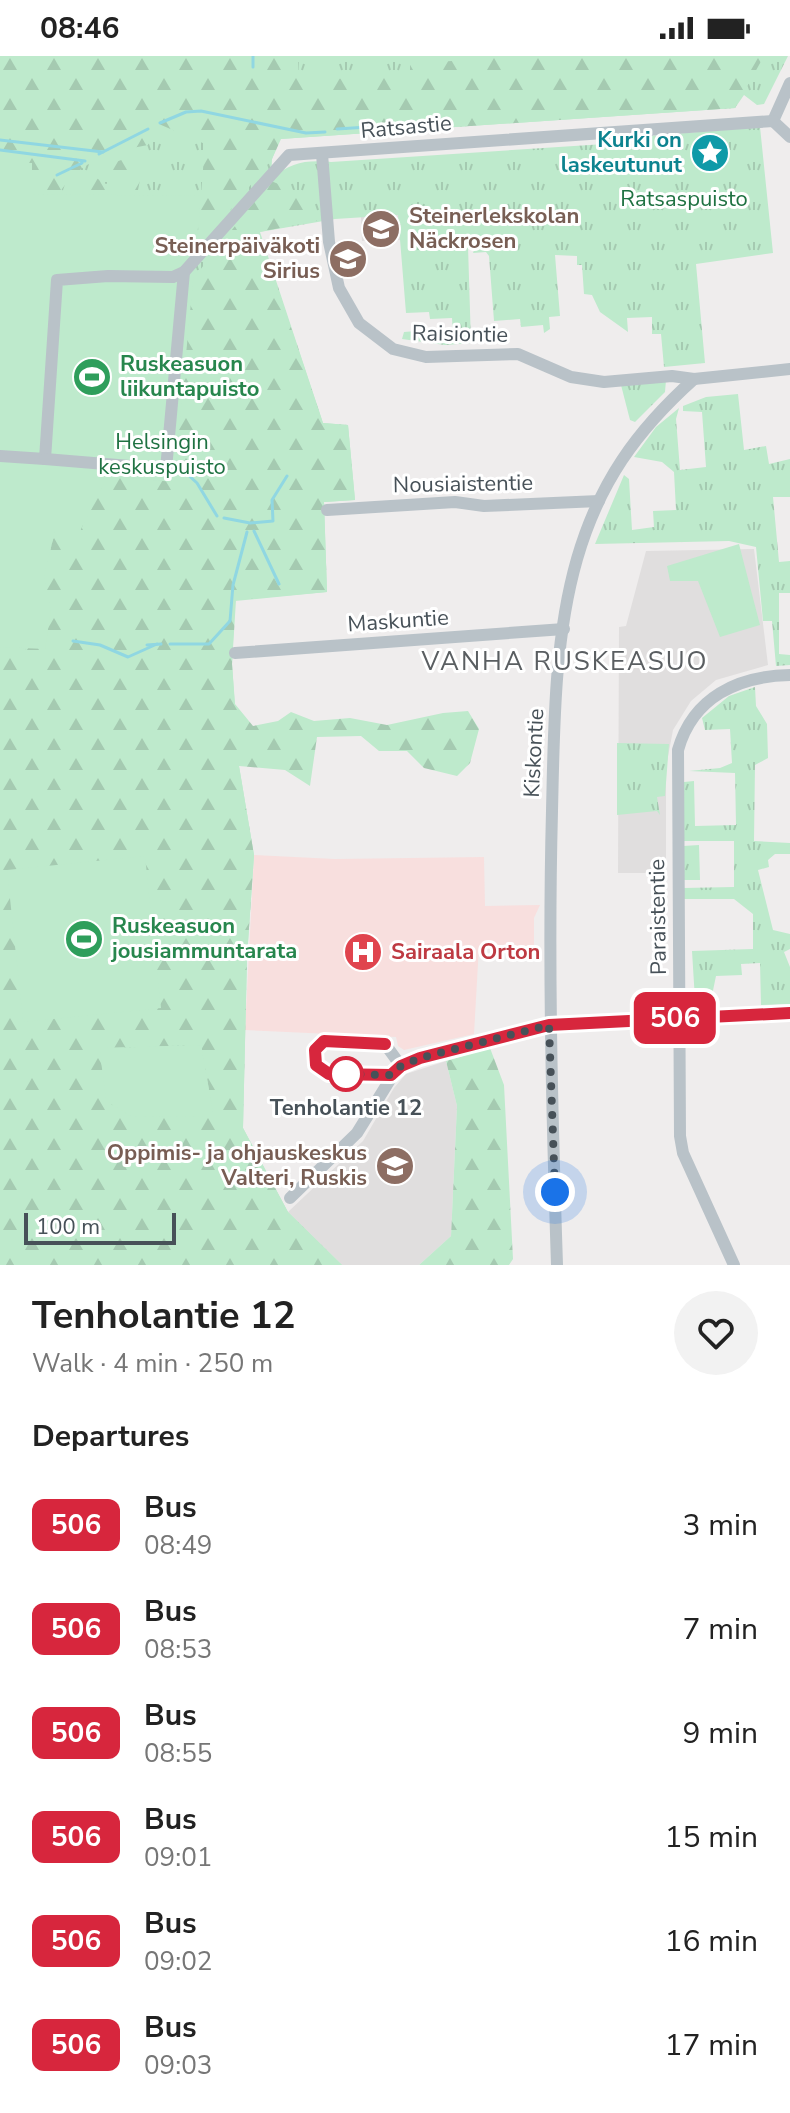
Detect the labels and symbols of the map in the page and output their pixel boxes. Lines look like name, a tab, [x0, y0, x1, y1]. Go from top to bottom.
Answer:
street label: Ratsastie	[359, 108, 453, 146]
place label: Kurki on laskeutunut	[561, 125, 683, 180]
place icon: Kurki on laskeutunut	[689, 132, 731, 174]
park label: Ratsaspuisto	[620, 184, 748, 214]
place label: Steinerlekskolan Näckrosen	[409, 201, 579, 256]
school or university icon: Steinerlekskolan Näckrosen	[360, 208, 402, 250]
place label: Steinerpäiväkoti Sirius	[154, 231, 320, 286]
school or university icon: Steinerpäiväkoti Sirius	[327, 238, 369, 280]
street label: Raisiontie	[412, 318, 508, 350]
place label: Ruskeasuon liikuntapuisto	[120, 349, 259, 404]
sports icon: Ruskeasuon liikuntapuisto	[71, 356, 113, 398]
park label: Helsingin keskuspuisto	[98, 427, 226, 482]
street label: Nousiaistentie	[393, 468, 533, 500]
street label: Maskuntie	[346, 602, 450, 640]
district label: VANHA RUSKEASUO	[420, 644, 709, 679]
street label: Kiskontie	[517, 708, 551, 798]
street label: Paraistentie	[642, 859, 674, 975]
place label: Ruskeasuon jousiammuntarata	[110, 911, 297, 966]
sports icon: Ruskeasuon jousiammuntarata	[63, 918, 105, 960]
hospital icon: Sairaala Orton	[342, 931, 384, 973]
place label: Sairaala Orton	[391, 937, 541, 967]
line badge: 506	[629, 992, 721, 1044]
marker: Tenholantie 12	[329, 1057, 363, 1091]
place label: Tenholantie 12	[270, 1093, 422, 1123]
place label: Oppimis- ja ohjauskeskus Valteri, Ruskis	[107, 1138, 367, 1193]
school or university icon: Oppimis- ja ohjauskeskus Valteri, Ruskis	[374, 1145, 416, 1187]
your location	[535, 1172, 575, 1212]
scale bar	[24, 1209, 176, 1245]

